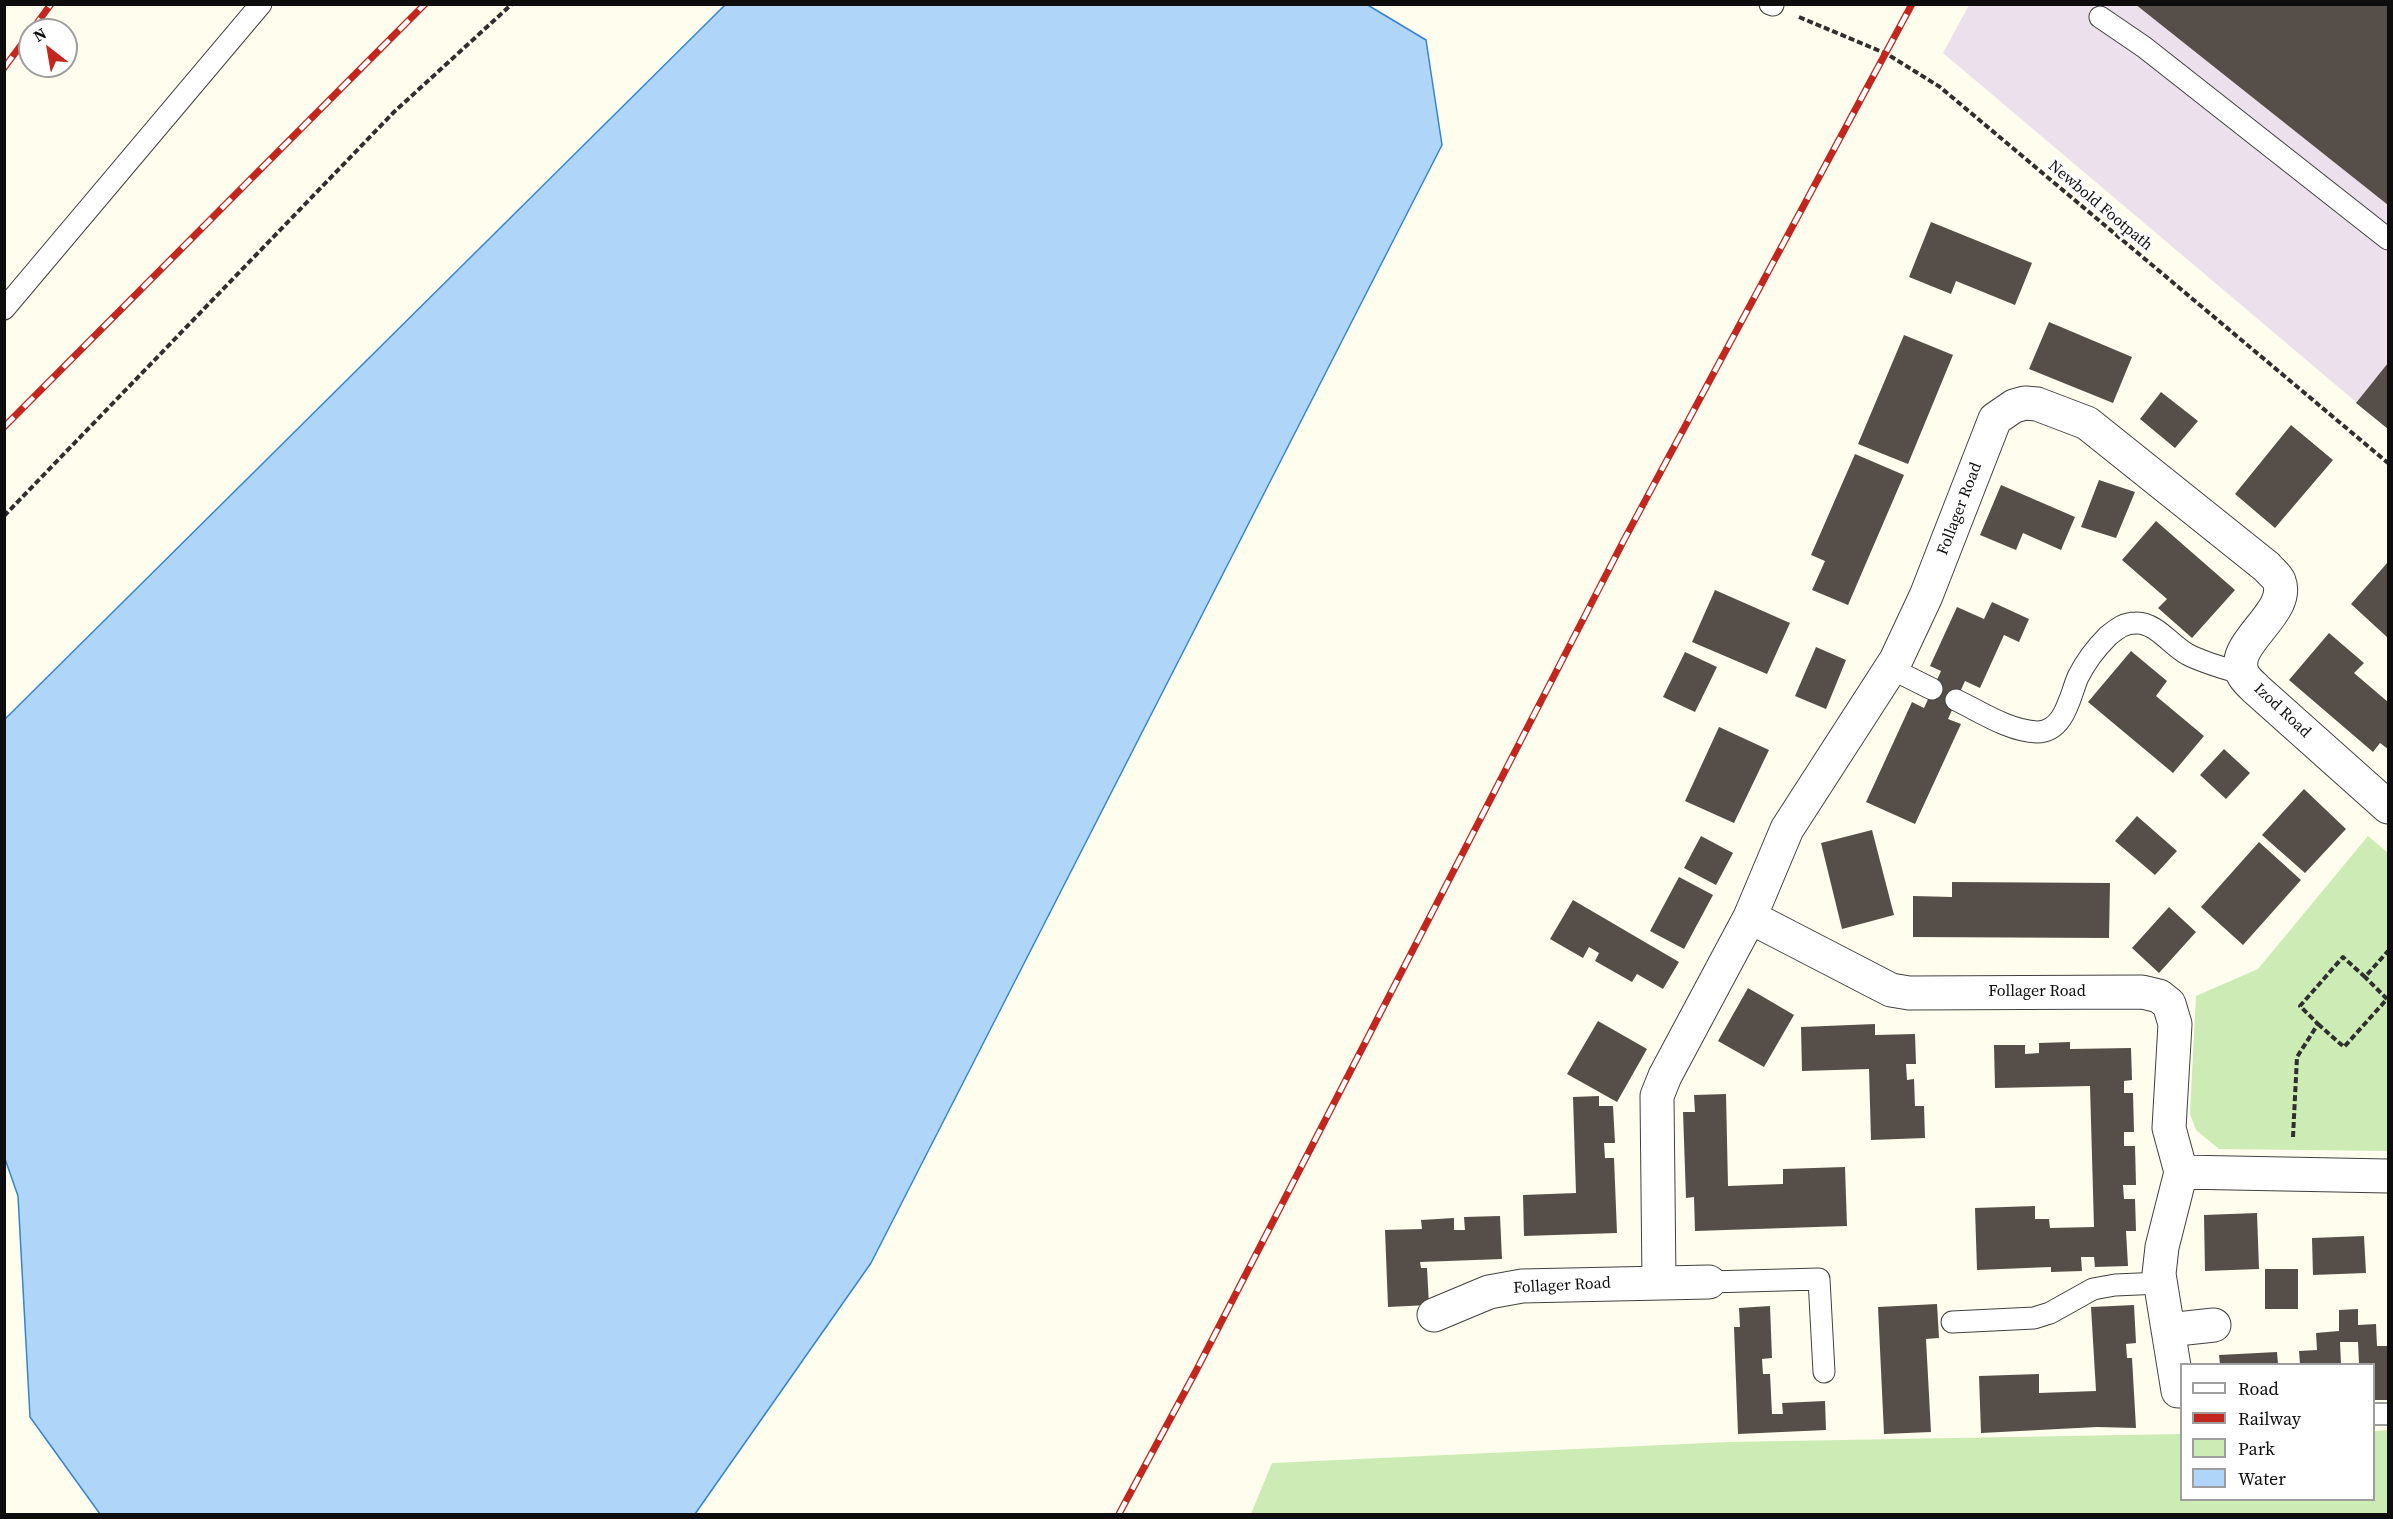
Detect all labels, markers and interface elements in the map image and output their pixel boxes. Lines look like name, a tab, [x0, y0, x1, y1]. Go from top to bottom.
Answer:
north arrow	[18, 18, 78, 78]
text: N	[29, 22, 50, 47]
street label: Newbold Footpath	[2044, 157, 2156, 255]
street label: Follager Road	[1934, 460, 1986, 558]
street label: Izod Road	[2249, 680, 2315, 742]
street label: Follager Road	[1988, 982, 2086, 1002]
street label: Follager Road	[1513, 1274, 1611, 1298]
legend	[2180, 1363, 2375, 1501]
text: Road	[2238, 1376, 2279, 1401]
text: Railway	[2238, 1406, 2301, 1431]
text: Park	[2238, 1436, 2275, 1461]
text: Water	[2238, 1466, 2286, 1491]

